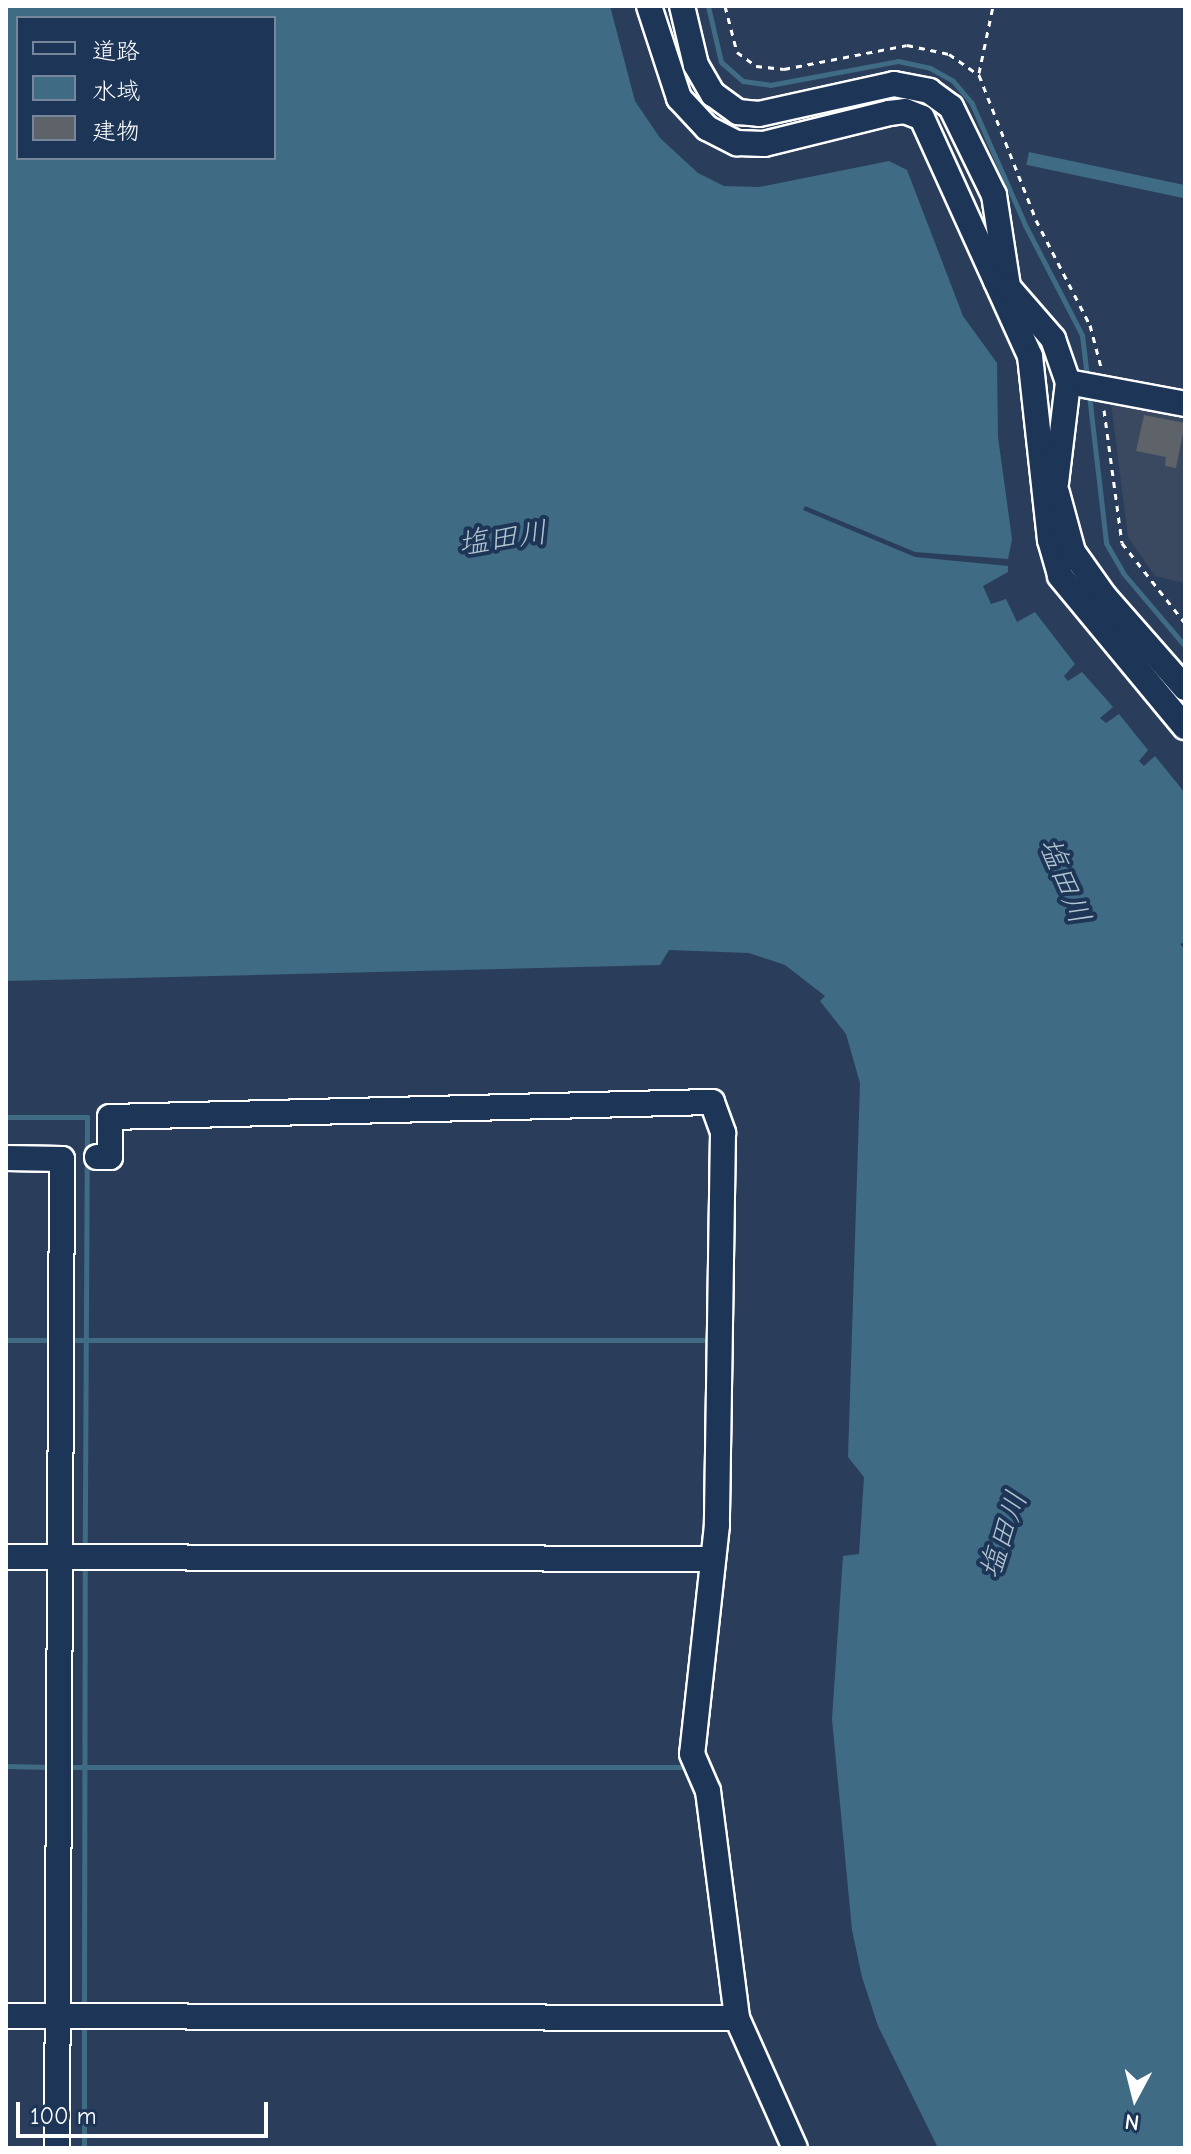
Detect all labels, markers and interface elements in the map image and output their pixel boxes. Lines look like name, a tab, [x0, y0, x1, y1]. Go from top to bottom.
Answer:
legend	[16, 16, 276, 160]
text: 道路	[92, 37, 140, 65]
text: 水域	[92, 77, 140, 105]
text: 建物	[92, 117, 140, 145]
water label: 塩田川	[456, 515, 550, 563]
water label: 塩田川	[1030, 833, 1098, 929]
water label: 塩田川	[972, 1487, 1036, 1583]
north arrow	[1095, 2058, 1175, 2138]
scale bar	[20, 2086, 272, 2136]
text: 100 m	[30, 2102, 97, 2130]
text: N	[1123, 2108, 1141, 2136]

